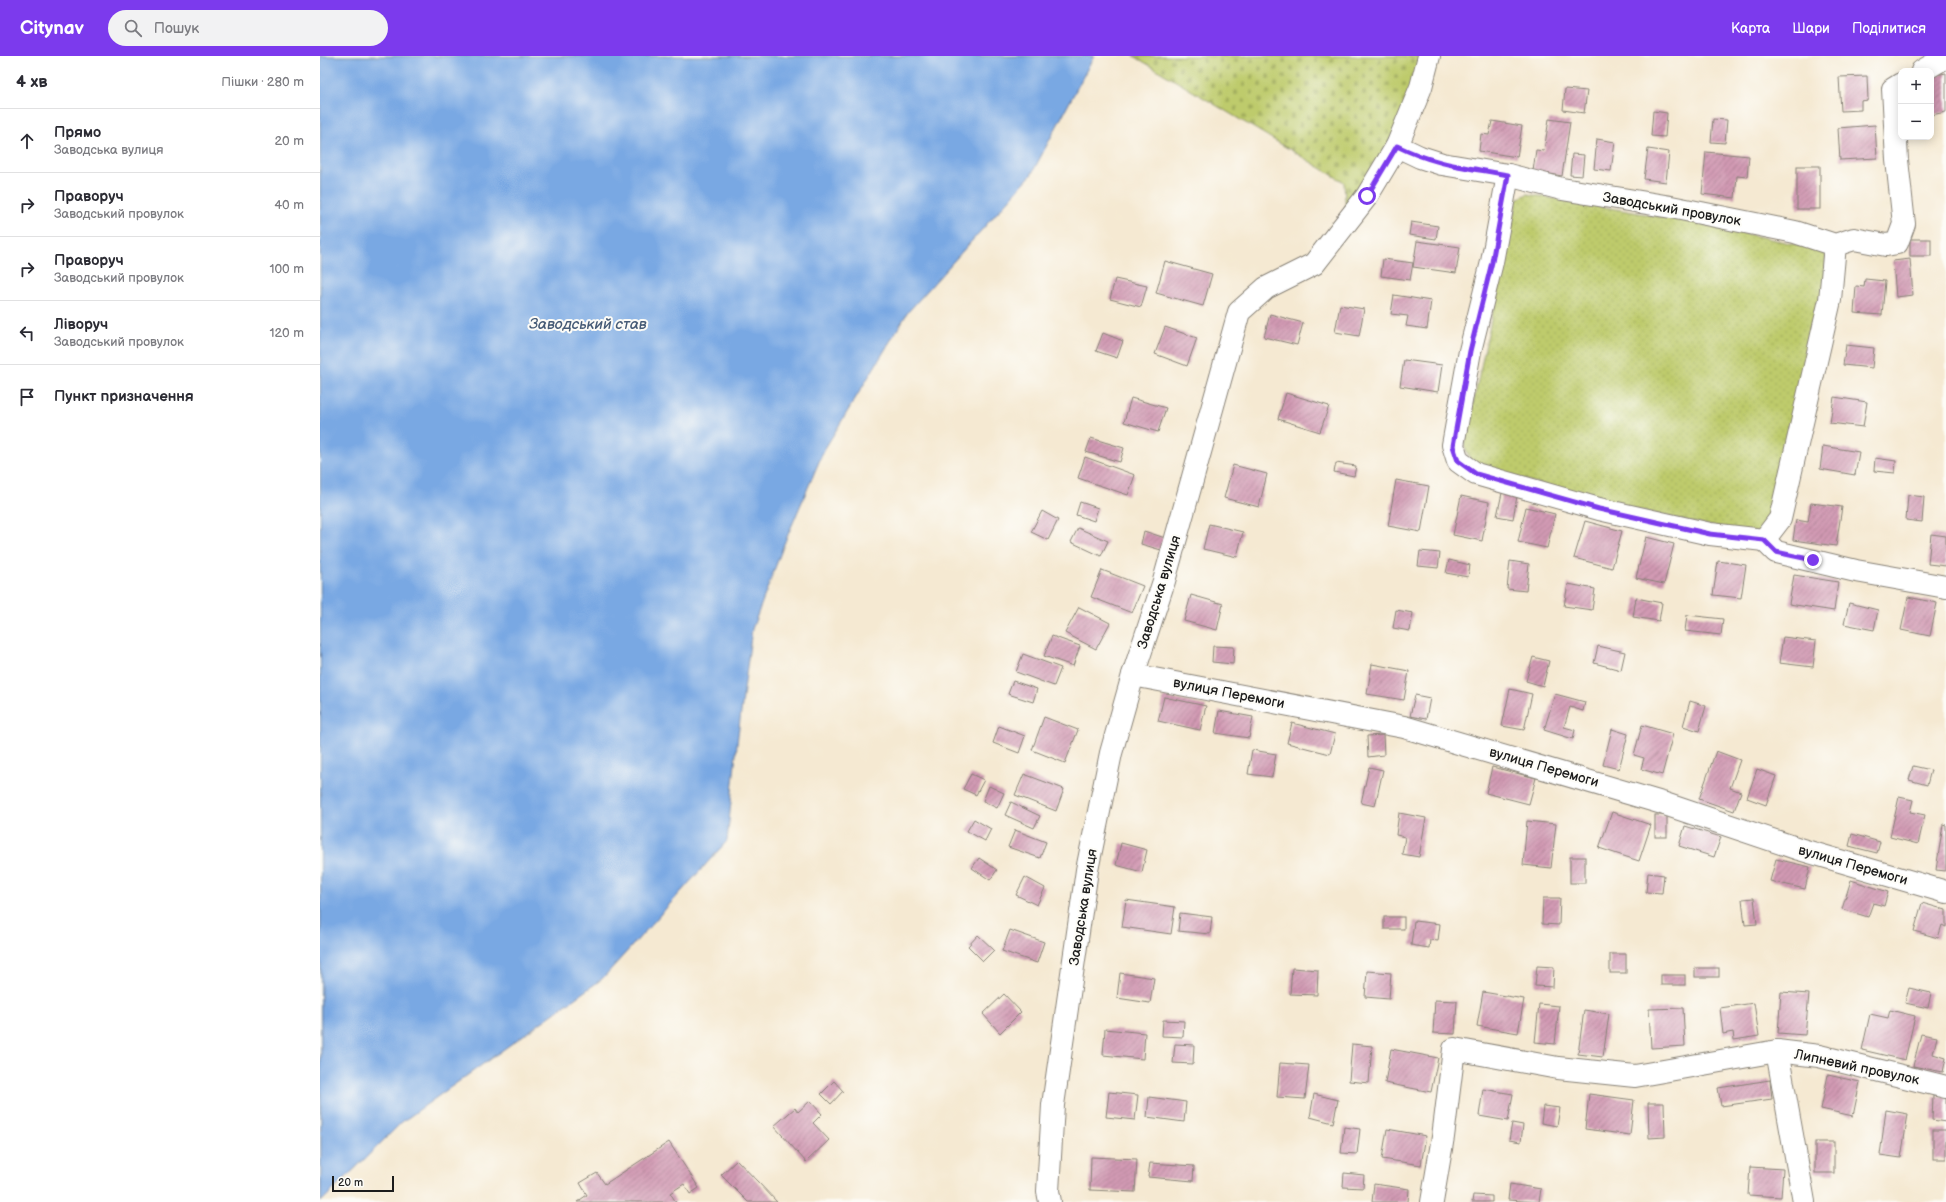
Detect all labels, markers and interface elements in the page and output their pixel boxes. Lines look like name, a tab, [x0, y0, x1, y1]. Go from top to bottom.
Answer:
search box	[108, 10, 388, 46]
text: Citynav	[20, 17, 84, 40]
icon: search	[122, 17, 144, 39]
text: Пошук	[154, 19, 199, 38]
text: Карта	[1731, 20, 1770, 37]
text: Шари	[1792, 20, 1830, 37]
text: Поділитися	[1852, 20, 1926, 37]
map controls	[1898, 68, 1934, 140]
button: +	[1898, 68, 1934, 104]
text: 4 хв	[16, 72, 48, 92]
text: Пішки · 280 m	[221, 74, 304, 90]
button: −	[1898, 104, 1934, 140]
text: Прямо	[54, 123, 101, 142]
icon: ahead	[16, 130, 38, 152]
text: 20 m	[274, 133, 304, 149]
text: Заводська вулиця	[54, 142, 163, 158]
text: Праворуч	[54, 187, 124, 206]
route start	[1358, 187, 1376, 205]
street label: Заводський провулок	[1602, 188, 1743, 230]
icon: right	[16, 194, 38, 216]
text: 40 m	[274, 197, 304, 213]
text: Заводський провулок	[54, 206, 184, 222]
text: Праворуч	[54, 251, 124, 270]
icon: right	[16, 258, 38, 280]
text: 100 m	[269, 261, 304, 277]
text: Заводський провулок	[54, 270, 184, 286]
text: Ліворуч	[54, 315, 108, 334]
water label: Заводський став	[529, 315, 647, 334]
icon: left	[16, 322, 38, 344]
text: 120 m	[269, 325, 304, 341]
text: Заводський провулок	[54, 334, 184, 350]
icon: arrive	[16, 386, 38, 408]
text: Пункт призначення	[54, 387, 194, 406]
street label: Заводська вулиця	[1134, 533, 1184, 651]
route end	[1804, 551, 1822, 569]
street label: вулиця Перемоги	[1172, 674, 1286, 712]
street label: вулиця Перемоги	[1487, 743, 1601, 791]
street label: вулиця Перемоги	[1796, 841, 1910, 889]
street label: Заводська вулиця	[1065, 847, 1101, 967]
street label: Липневий провулок	[1792, 1045, 1922, 1089]
scale bar	[332, 1174, 394, 1193]
text: 20 m	[338, 1176, 363, 1189]

